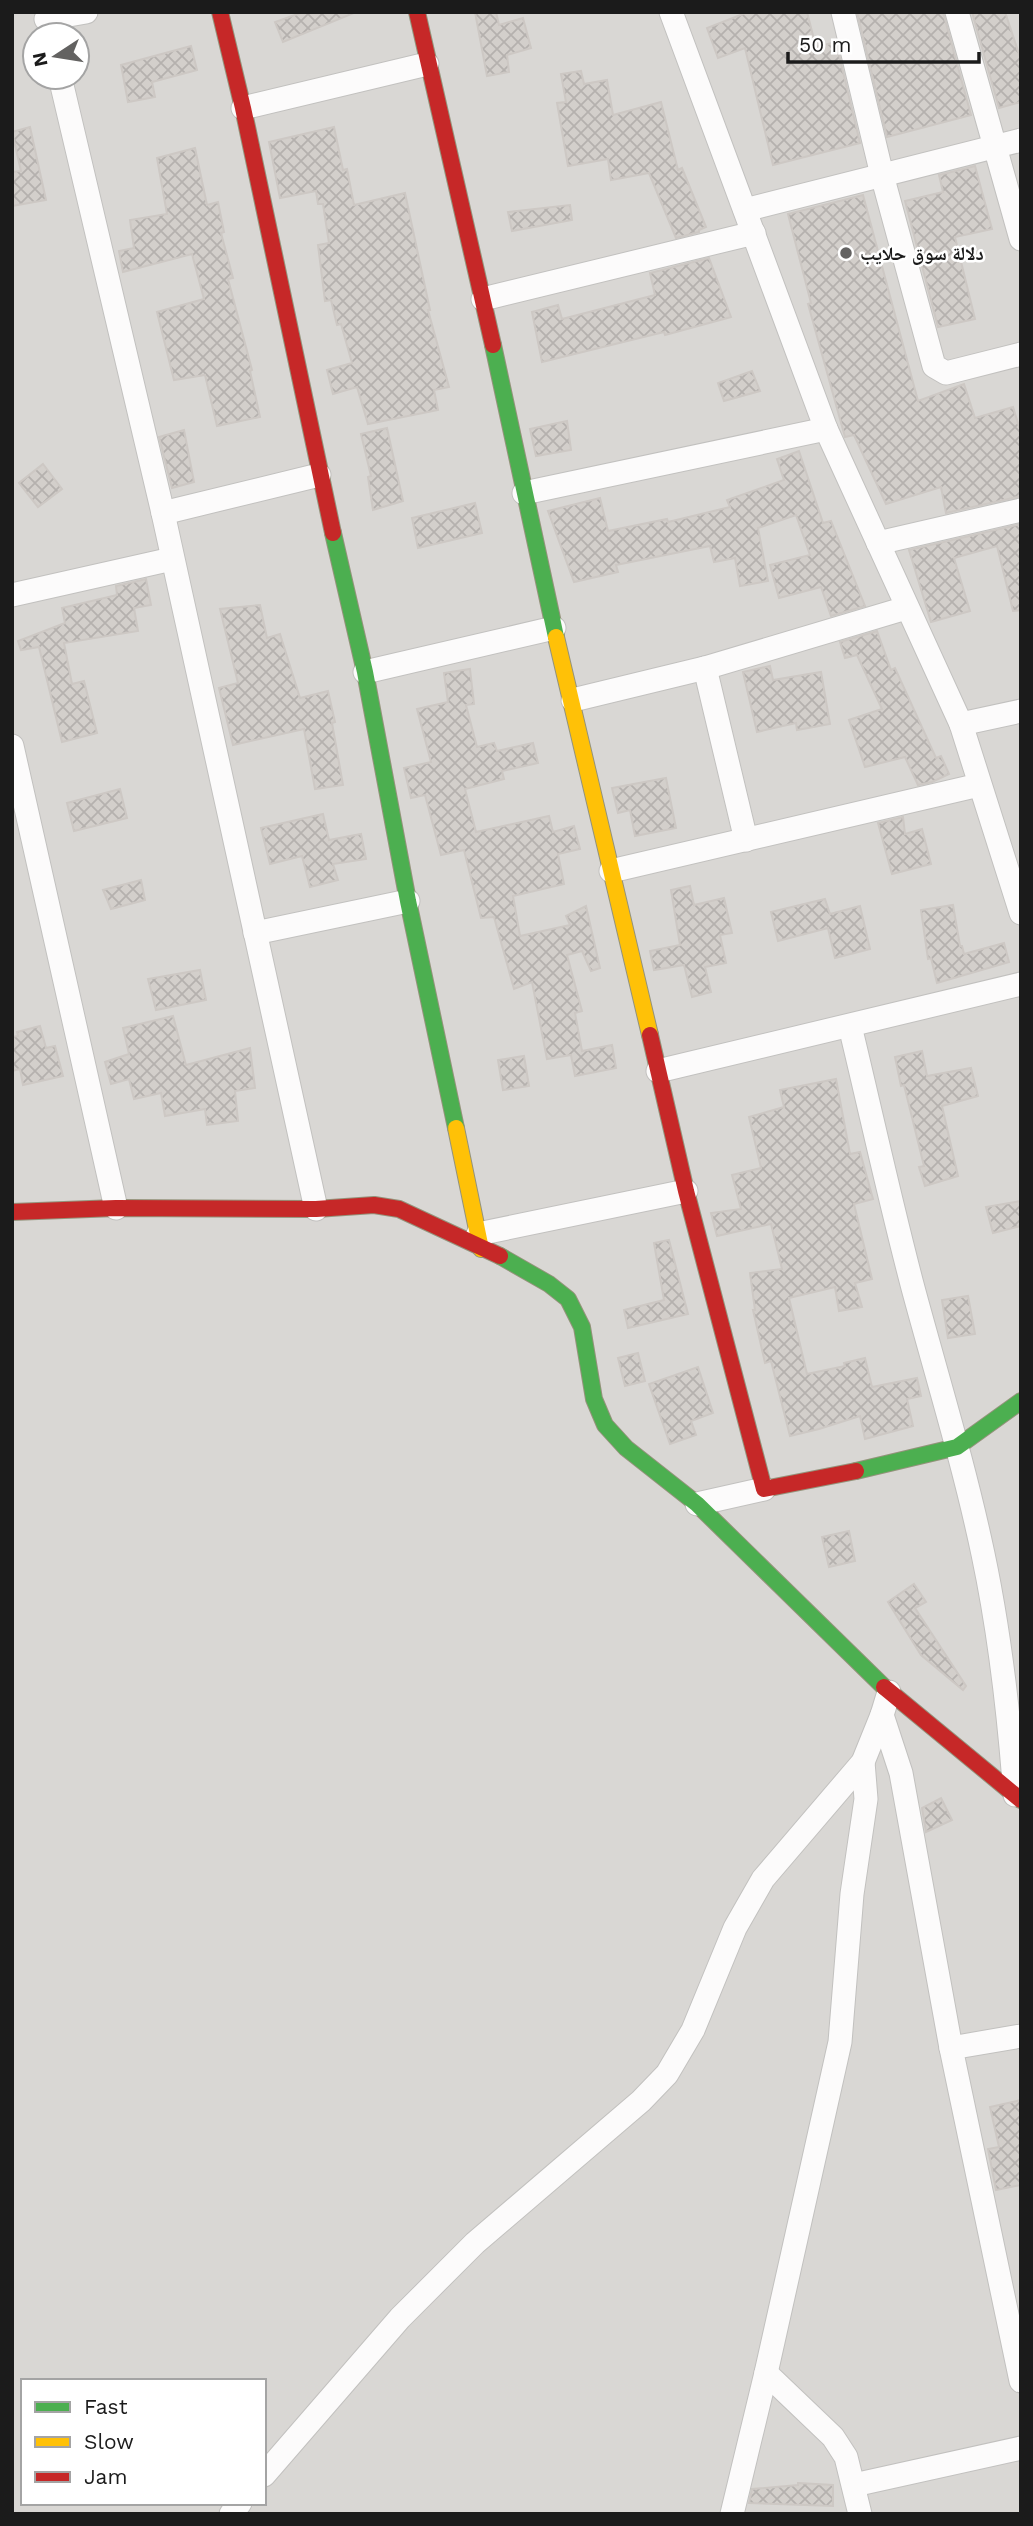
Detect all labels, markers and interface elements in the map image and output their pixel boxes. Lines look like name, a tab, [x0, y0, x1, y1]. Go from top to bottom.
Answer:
north arrow	[21, 21, 91, 91]
scale bar	[788, 21, 979, 65]
text: 50 m	[799, 32, 851, 57]
text: N	[27, 50, 53, 69]
place label: دلالة سوق حلايب	[860, 242, 984, 265]
marker: دلالة سوق حلايب	[838, 245, 854, 261]
legend	[21, 2379, 266, 2505]
text: Fast	[84, 2394, 128, 2419]
text: Slow	[84, 2429, 134, 2454]
text: Jam	[84, 2464, 127, 2489]

